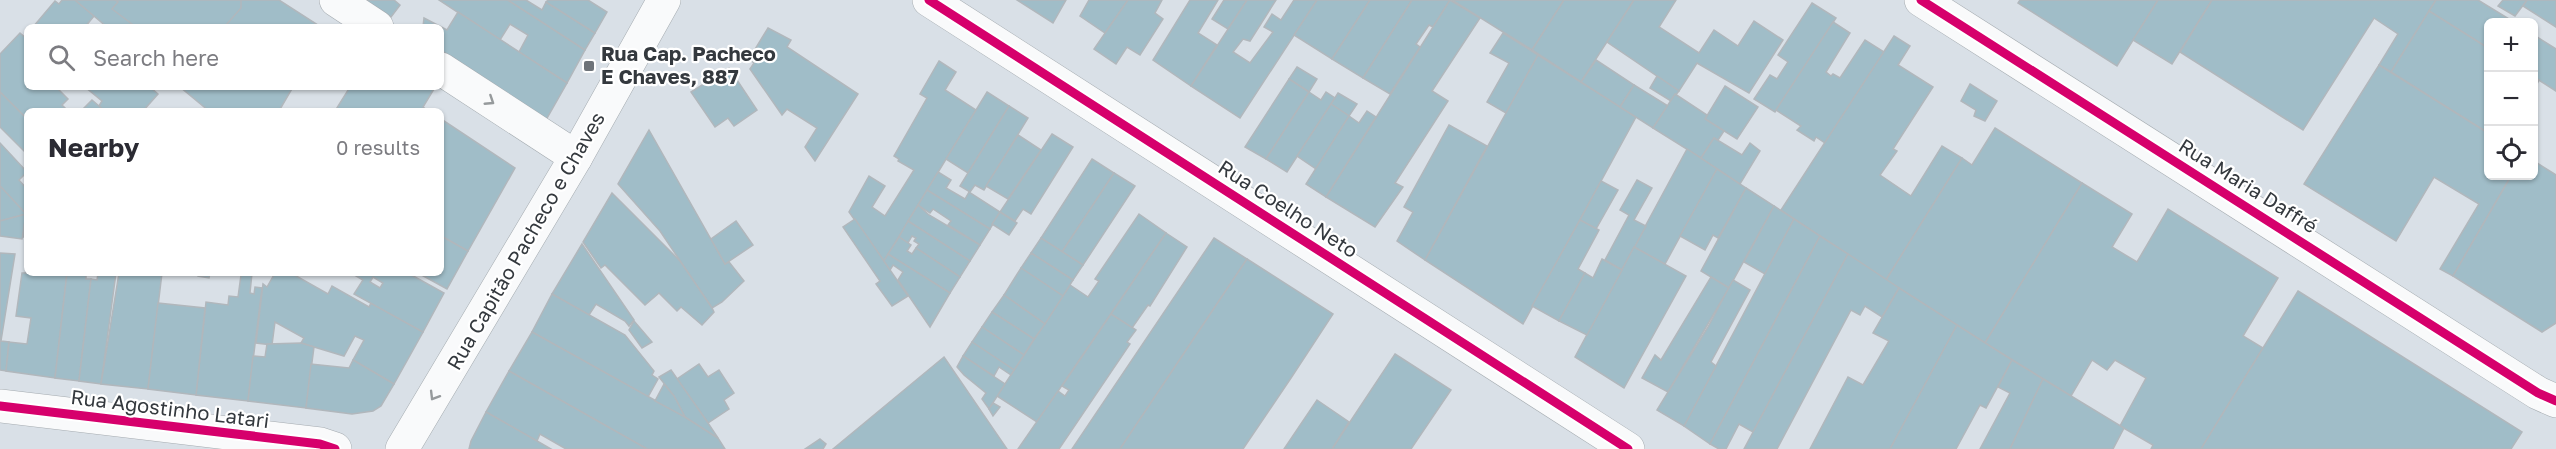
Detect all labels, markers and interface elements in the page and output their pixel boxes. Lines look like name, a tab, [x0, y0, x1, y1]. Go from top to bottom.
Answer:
map controls	[2484, 18, 2538, 180]
button: +	[2484, 18, 2538, 72]
search box	[24, 24, 444, 90]
icon: search	[45, 41, 78, 74]
place label: Rua Cap. Pacheco E Chaves, 887	[601, 41, 776, 88]
text: Search here	[93, 44, 219, 71]
marker: Rua Cap. Pacheco E Chaves, 887	[582, 59, 596, 73]
button: −	[2484, 72, 2538, 126]
one-way arrow	[483, 94, 494, 105]
street label: Rua Capitão Pacheco e Chaves	[441, 107, 609, 374]
button: locate	[2484, 126, 2538, 180]
text: Nearby	[48, 132, 139, 163]
street label: Rua Maria Daffré	[2175, 133, 2322, 237]
text: 0 results	[336, 135, 420, 159]
street label: Rua Coelho Neto	[1214, 154, 1363, 262]
street label: Rua Agostinho Latari	[69, 384, 271, 432]
one-way arrow	[430, 390, 442, 400]

